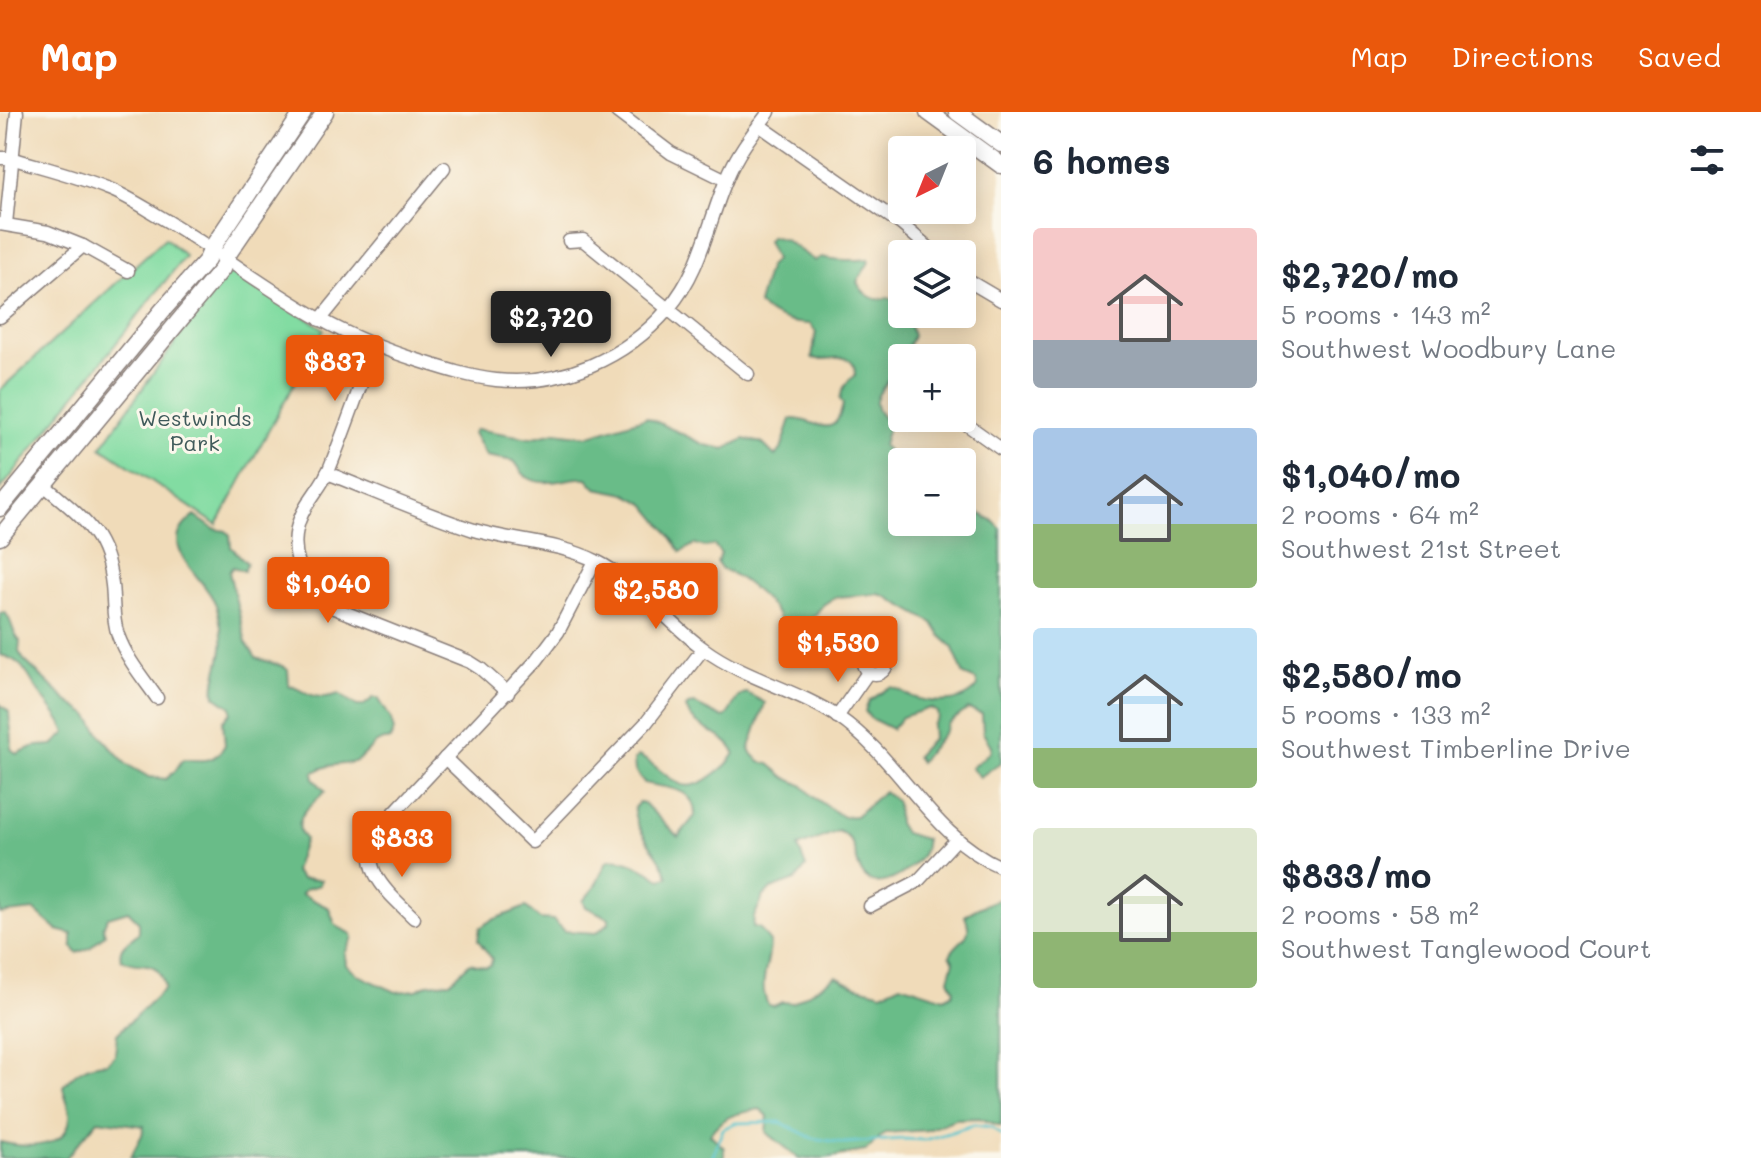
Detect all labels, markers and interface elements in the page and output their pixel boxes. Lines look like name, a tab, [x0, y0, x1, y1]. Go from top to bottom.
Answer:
text: Map	[40, 31, 118, 81]
text: Map	[1351, 38, 1408, 74]
text: Directions	[1452, 38, 1594, 74]
text: Saved	[1638, 38, 1721, 74]
north arrow	[888, 136, 976, 224]
map controls	[888, 136, 976, 536]
text: 6 homes	[1033, 138, 1171, 183]
icon: filters	[1685, 138, 1729, 182]
button: layers	[888, 240, 976, 328]
text: $2,720/mo	[1281, 252, 1459, 297]
icon: home	[1097, 260, 1193, 356]
pin: $2,720	[486, 291, 616, 359]
text: 5 rooms · 143 m²	[1281, 297, 1491, 331]
text: $2,720	[509, 300, 593, 334]
text: Southwest Woodbury Lane	[1281, 331, 1616, 365]
pin: $837	[288, 335, 382, 403]
text: $837	[304, 344, 366, 378]
button: +	[888, 344, 976, 432]
park label: Westwinds Park	[138, 403, 252, 457]
button: −	[888, 448, 976, 536]
text: $1,040/mo	[1281, 452, 1460, 497]
icon: home	[1097, 460, 1193, 556]
text: 2 rooms · 64 m²	[1281, 497, 1479, 531]
text: Southwest 21st Street	[1281, 531, 1561, 565]
pin: $1,040	[263, 557, 393, 625]
pin: $2,580	[591, 563, 721, 631]
text: $1,040	[285, 566, 371, 600]
text: $2,580	[613, 572, 699, 606]
pin: $1,530	[773, 616, 903, 684]
text: $1,530	[796, 625, 880, 659]
text: $2,580/mo	[1281, 652, 1462, 697]
icon: home	[1097, 660, 1193, 756]
text: 5 rooms · 133 m²	[1281, 697, 1491, 731]
text: Southwest Timberline Drive	[1281, 731, 1631, 765]
pin: $833	[355, 811, 449, 879]
text: $833	[370, 820, 434, 854]
text: $833/mo	[1281, 852, 1431, 897]
icon: home	[1097, 860, 1193, 956]
text: 2 rooms · 58 m²	[1281, 897, 1479, 931]
text: Southwest Tanglewood Court	[1281, 931, 1651, 965]

